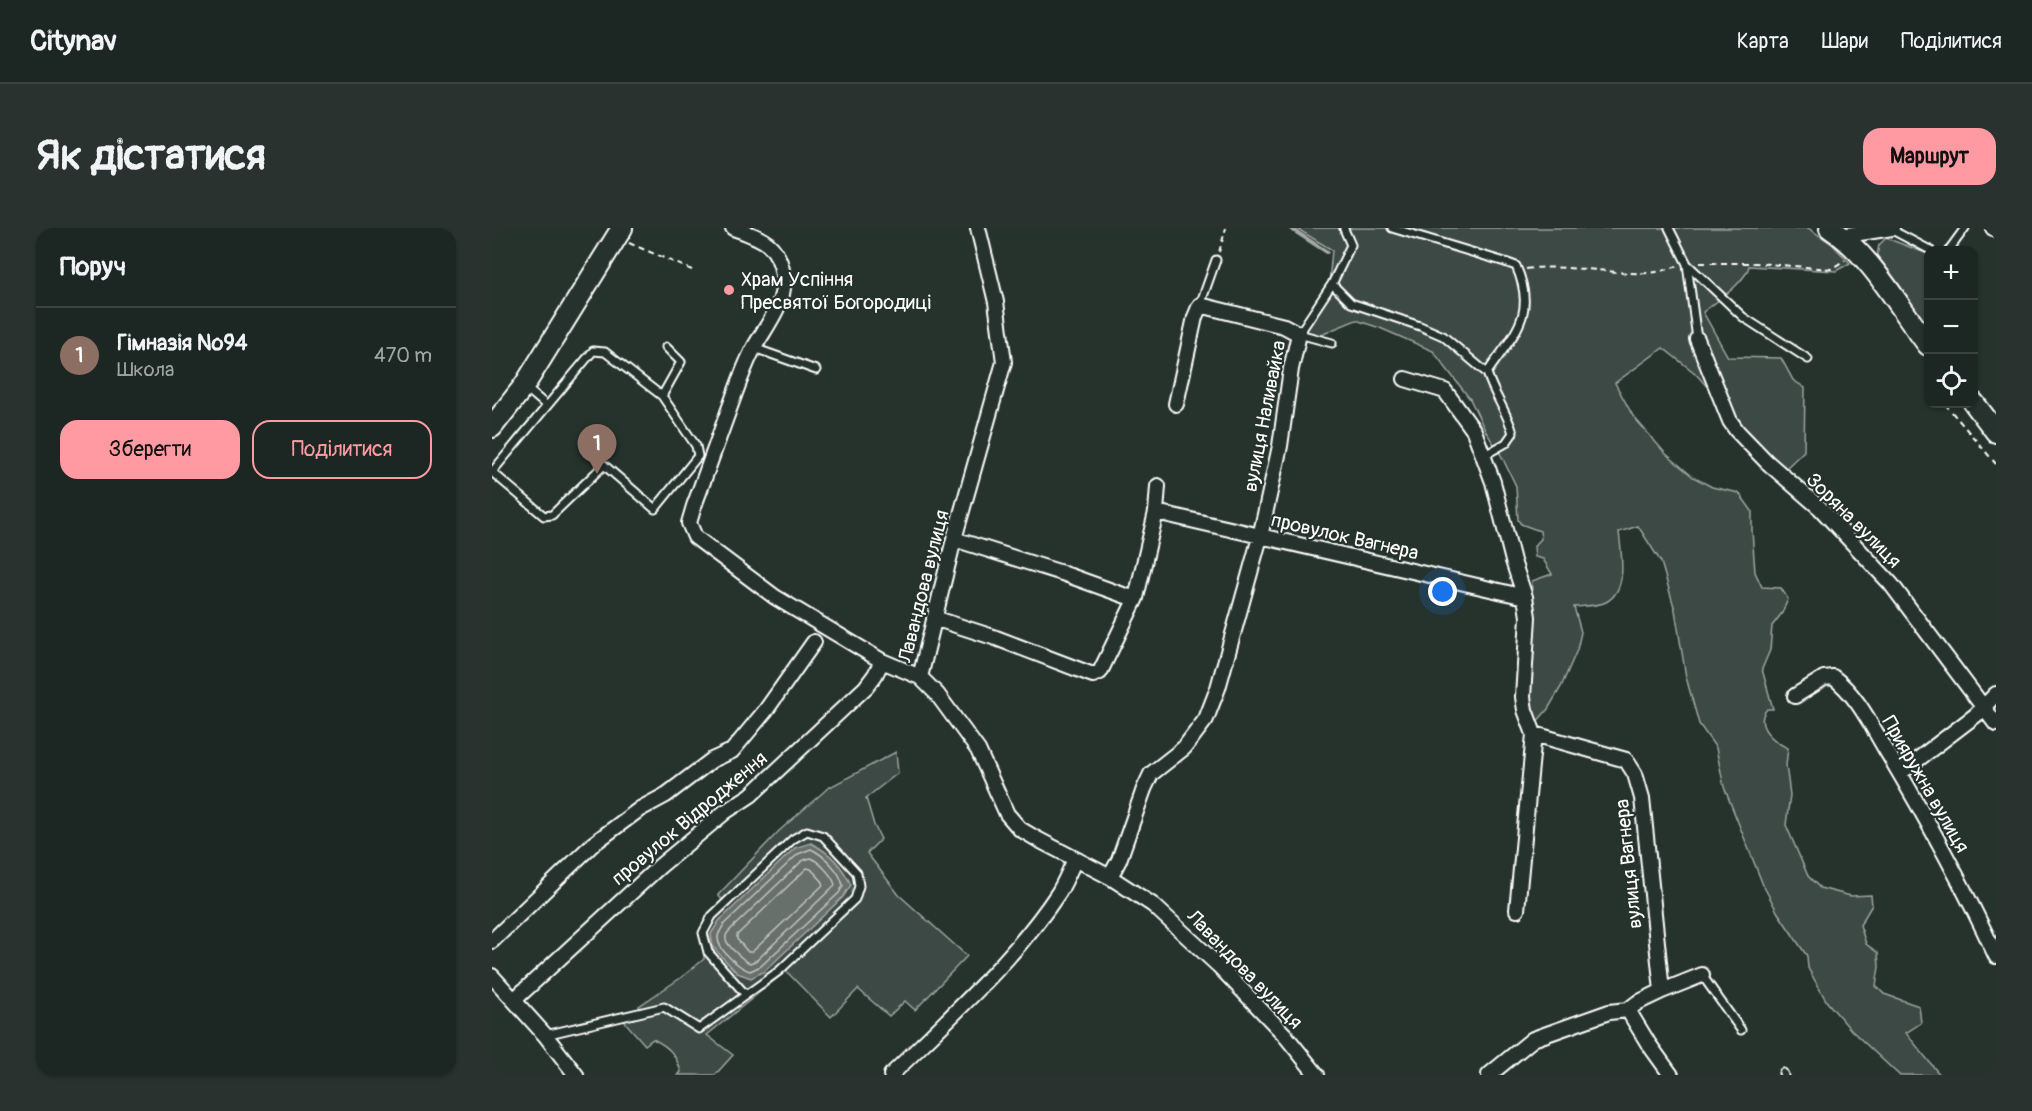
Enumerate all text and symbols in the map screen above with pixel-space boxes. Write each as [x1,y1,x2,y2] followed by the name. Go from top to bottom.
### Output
[30,24,117,59] text: Citynav
[1737,28,1789,55] text: Карта
[1822,28,1868,55] text: Шари
[1901,28,2002,55] text: Поділитися
[1863,128,1996,185] button: Маршрут
[36,130,266,182] text: Як дістатися
[1924,246,1978,408] map controls
[1924,246,1978,300] button: +
[60,251,126,283] text: Поруч
[741,267,931,315] place label: Храм Успіння Пресвятої Богородиці
[722,283,736,297] marker: Храм Успіння Пресвятої Богородиці
[1924,300,1978,354] button: −
[117,329,248,357] text: Гімназія №94
[1238,338,1291,494] street label: вулиця Наливайка
[76,343,83,368] text: 1
[374,343,432,368] text: 470 m
[1924,354,1978,408] button: locate
[117,357,174,382] text: Школа
[60,420,240,479] button: Зберегти
[252,420,432,479] button: Поділитися
[578,424,616,474] pin: 1
[1801,467,1907,573] street label: Зоряна вулиця
[892,507,955,666] street label: Лавандова вулиця
[1269,507,1421,566] street label: провулок Вагнера
[1428,577,1457,606] your location
[1876,711,1975,857] street label: Прияружна вулиця
[606,746,772,891] street label: провулок Відродження
[1609,798,1648,930] street label: вулиця Вагнера
[1181,904,1308,1034] street label: Лавандова вулиця

